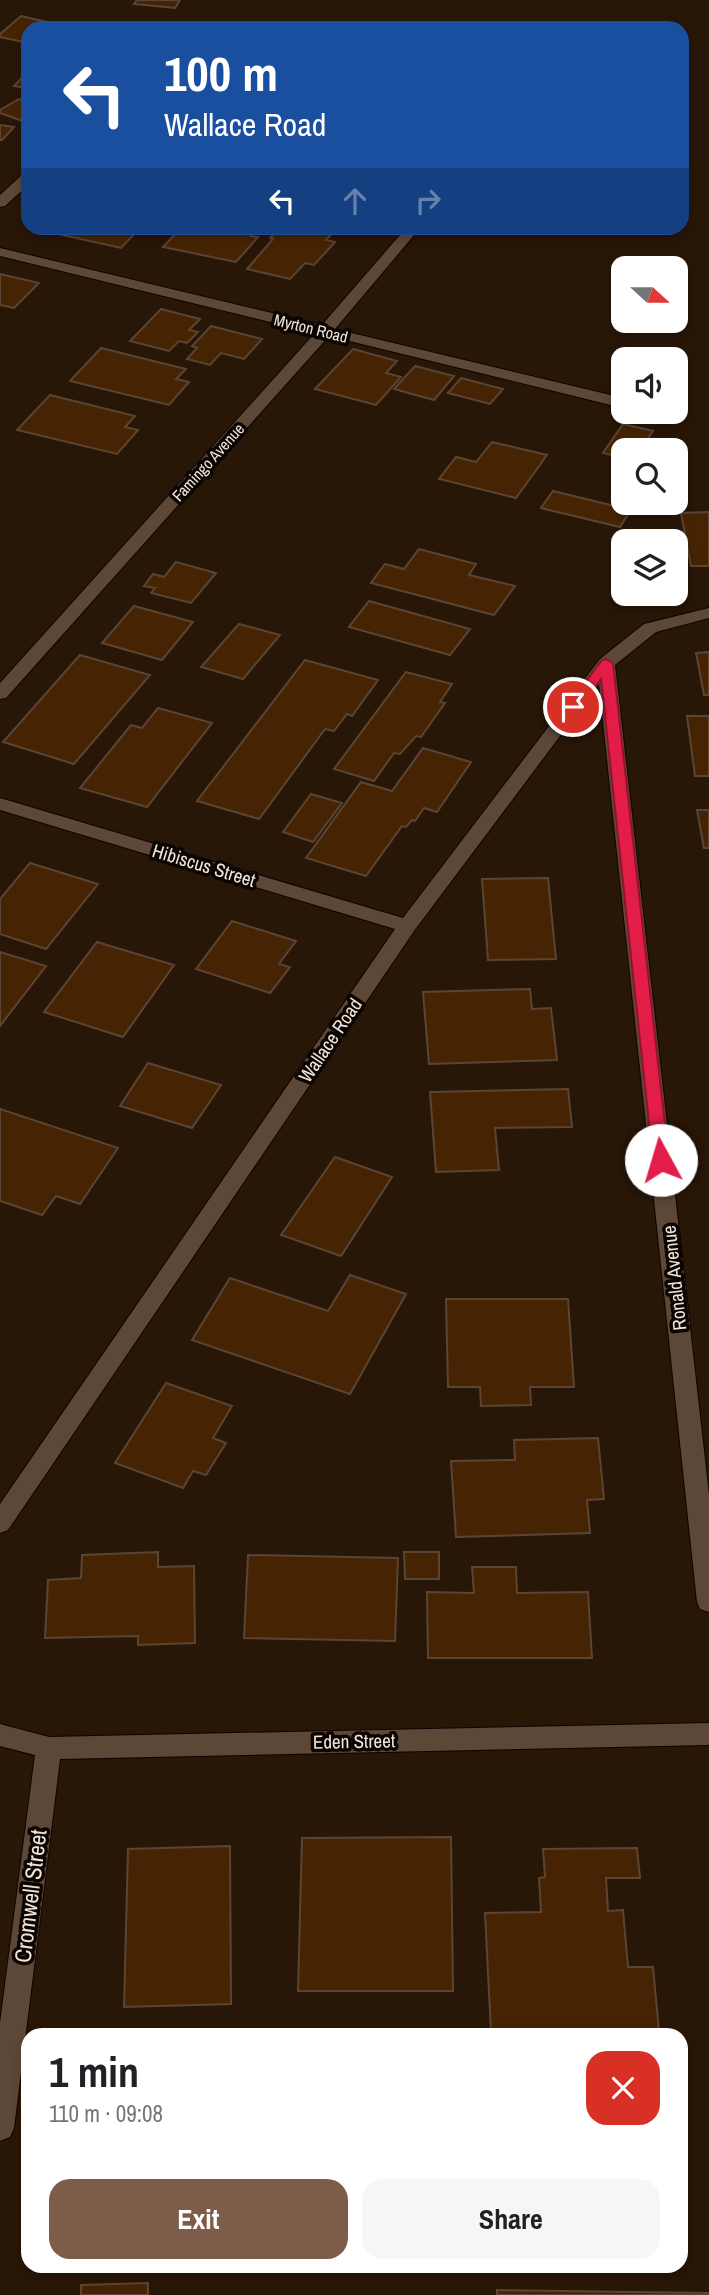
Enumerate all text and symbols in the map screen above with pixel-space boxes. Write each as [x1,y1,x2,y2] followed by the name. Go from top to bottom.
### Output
[164,40,278,106] text: 100 m
[49,49,140,140] icon: left
[164,103,326,146] text: Wallace Road
[263,182,301,220] icon: left
[336,182,374,220] icon: ahead
[409,182,447,220] icon: right
[611,256,688,332] north arrow
[611,256,688,606] map controls
[272,308,350,348] street label: Myrton Road
[611,347,688,424] button: sound
[167,418,249,506] street label: Famingo Avenue
[611,438,688,515] button: search
[611,529,688,606] button: layers
[543,677,603,737] pin
[554,688,592,726] icon: arrive
[149,837,259,893] street label: Hibiscus Street
[292,993,368,1087] street label: Wallace Road
[624,1123,698,1197] position arrow
[656,1224,692,1332] street label: Ronald Avenue
[313,1727,396,1755] street label: Eden Street
[6,1828,54,1964] street label: Cromwell Street
[49,2044,139,2100] text: 1 min
[586,2051,660,2125] button: close
[49,2098,163,2129] text: 110 m · 09:08
[49,2179,348,2259] button: Exit
[362,2179,660,2259] button: Share

